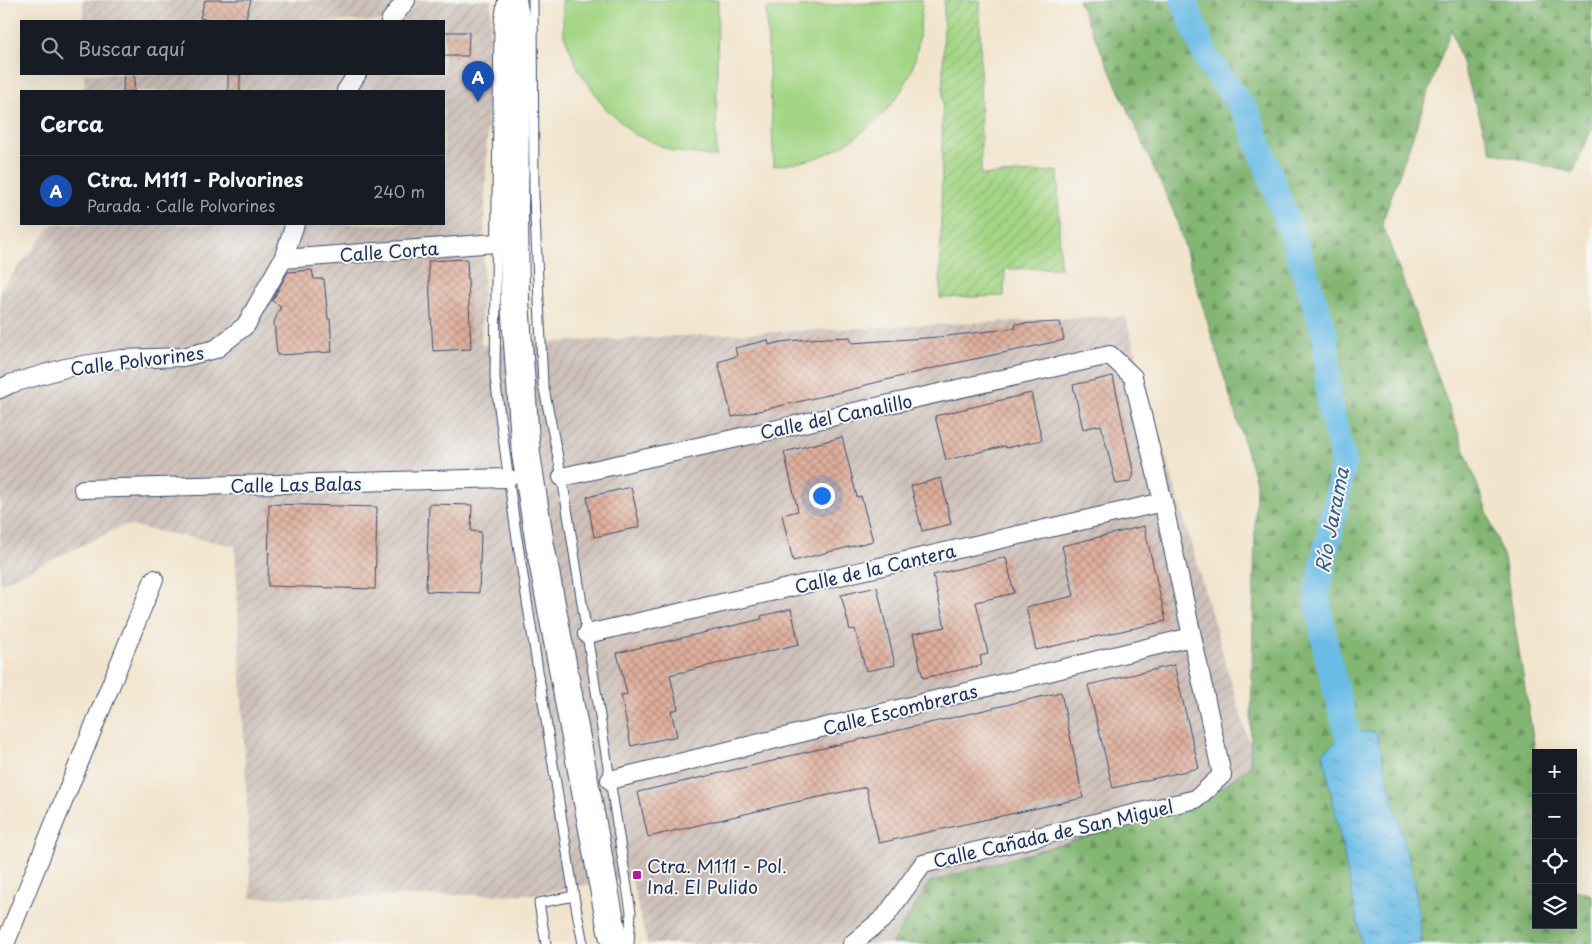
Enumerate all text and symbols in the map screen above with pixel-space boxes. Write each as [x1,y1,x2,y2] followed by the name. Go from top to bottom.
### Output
[20,20,445,75] search box
[38,34,66,62] icon: search
[78,34,185,62] text: Buscar aquí
[462,61,494,102] pin: A
[40,107,104,139] text: Cerca
[87,165,303,193] text: Ctra. M111 - Polvorines
[50,179,62,203] text: A
[373,179,425,203] text: 240 m
[87,193,275,217] text: Parada · Calle Polvorines
[338,234,440,268] street label: Calle Corta
[69,338,205,382] street label: Calle Polvorines
[757,387,915,445] street label: Calle del Canalillo
[1307,464,1355,575] water label: Río Jarama
[230,469,362,499] street label: Calle Las Balas
[809,483,835,509] your location
[792,536,958,600] street label: Calle de la Cantera
[820,677,980,741] street label: Calle Escombreras
[1532,749,1577,929] map controls
[1532,749,1577,794] button: +
[930,792,1176,874] street label: Calle Cañada de San Miguel
[1532,794,1577,839] button: −
[1532,839,1577,884] button: locate
[647,852,787,900] place label: Ctra. M111 - Pol. Ind. El Pulido
[631,869,643,881] marker: Ctra. M111 - Pol. Ind. El Pulido
[1532,884,1577,929] button: layers

